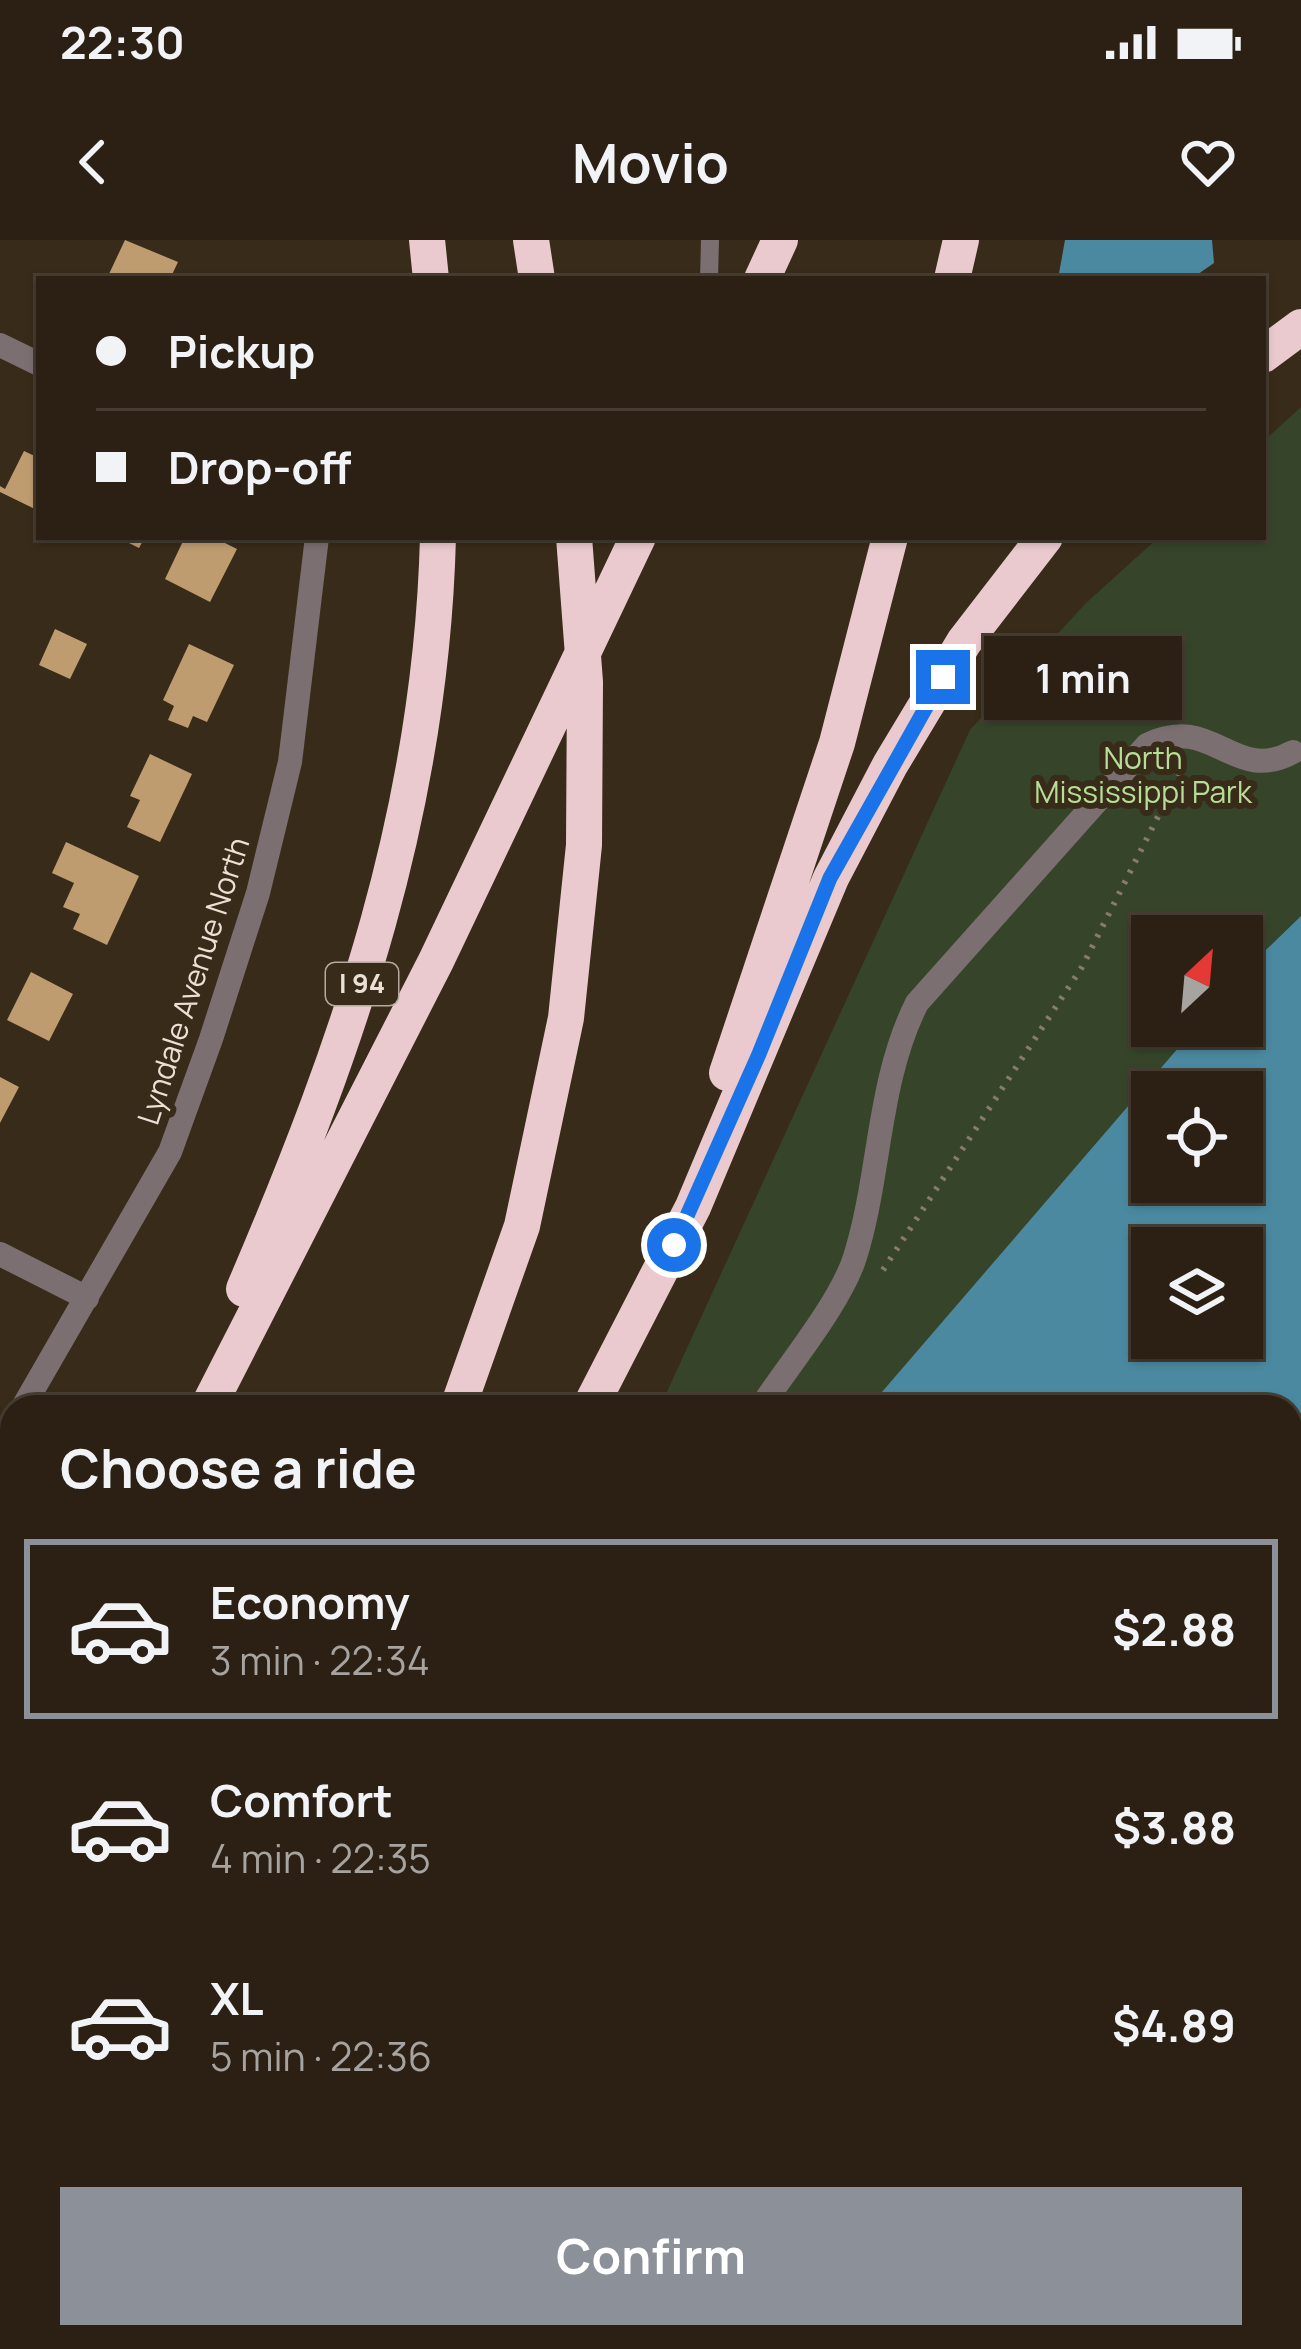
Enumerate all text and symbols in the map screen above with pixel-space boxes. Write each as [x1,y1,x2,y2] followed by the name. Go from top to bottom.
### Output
[60,11,185,73] text: 22:30
[572,125,729,199] text: Movio
[60,129,126,195] icon: back
[1175,129,1241,195] icon: heart
[168,320,315,382] text: Pickup
[168,436,351,498] text: Drop-off
[985,635,1183,719] callout: 1 min
[916,650,970,704] route end
[1035,651,1131,705] text: 1 min
[1034,737,1253,812] park label: North Mississippi Park
[127,832,258,1130] street label: Lyndale Avenue North
[1131,915,1263,1047] north arrow
[1131,915,1263,1359] map controls
[326,963,398,1005] road number: I 94
[1131,1071,1263,1203] button: locate
[647,1218,701,1272] route start
[1131,1227,1263,1359] button: layers
[60,1430,417,1504] text: Choose a ride
[210,1571,410,1633] text: Economy
[66,1575,174,1683] icon: car
[1112,1598,1236,1660] text: $2.88
[210,1633,430,1687] text: 3 min · 22:34
[210,1769,393,1831] text: Comfort
[66,1773,174,1881] icon: car
[1113,1796,1236,1858] text: $3.88
[210,1831,431,1885] text: 4 min · 22:35
[210,1967,264,2029] text: XL
[66,1971,174,2079] icon: car
[1112,1994,1236,2056] text: $4.89
[210,2029,432,2083] text: 5 min · 22:36
[60,2187,1242,2325] button: Confirm

